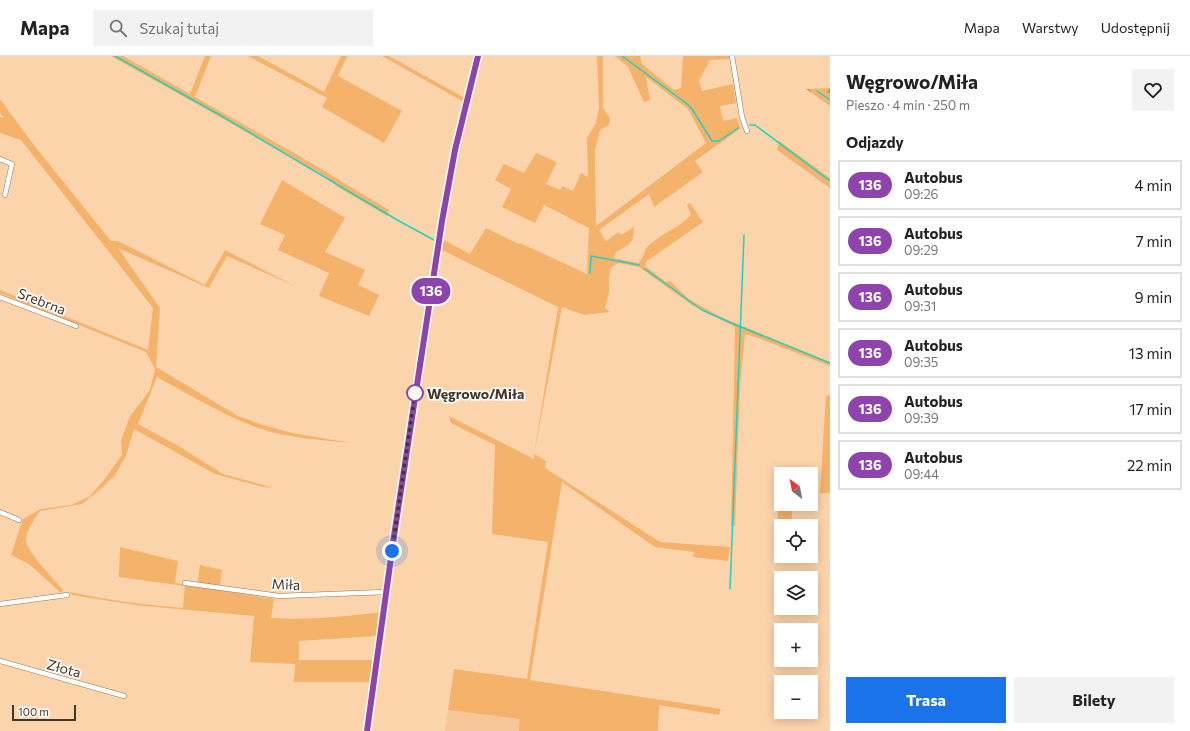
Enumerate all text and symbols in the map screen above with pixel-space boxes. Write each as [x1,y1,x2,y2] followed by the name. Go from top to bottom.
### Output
[93,10,373,46] search box
[20,16,69,39] text: Mapa
[107,17,129,39] icon: search
[139,19,219,37] text: Szukaj tutaj
[964,19,1000,36] text: Mapa
[1022,19,1079,36] text: Warstwy
[1101,19,1170,36] text: Udostępnij
[1132,69,1174,111] button: heart
[846,70,978,93] text: Węgrowo/Miła
[846,97,970,113] text: Pieszo · 4 min · 250 m
[846,133,904,151] text: Odjazdy
[904,168,963,186] text: Autobus
[858,176,882,193] text: 136
[1135,176,1172,194] text: 4 min
[904,186,939,202] text: 09:26
[904,224,963,242] text: Autobus
[858,232,882,249] text: 136
[1136,232,1172,250] text: 7 min
[904,242,939,258] text: 09:29
[408,278,454,304] line badge: 136
[904,280,963,298] text: Autobus
[419,282,443,299] text: 136
[16,284,68,318] street label: Srebrna
[858,288,882,305] text: 136
[1134,288,1172,306] text: 9 min
[904,298,936,314] text: 09:31
[904,336,963,354] text: Autobus
[858,344,882,361] text: 136
[1129,344,1172,362] text: 13 min
[904,354,938,370] text: 09:35
[406,384,424,402] marker: Węgrowo/Miła
[427,385,524,402] place label: Węgrowo/Miła
[904,392,963,410] text: Autobus
[858,400,882,417] text: 136
[1129,400,1172,418] text: 17 min
[904,410,939,426] text: 09:39
[904,448,963,466] text: Autobus
[858,456,882,473] text: 136
[1127,456,1172,474] text: 22 min
[904,466,939,482] text: 09:44
[774,467,818,511] north arrow
[774,467,818,719] map controls
[774,519,818,563] button: locate
[382,541,402,561] your location
[774,571,818,615] button: layers
[271,575,301,593] street label: Miła
[774,623,818,667] button: +
[45,655,83,681] street label: Złota
[774,675,818,719] button: −
[846,677,1006,723] button: Trasa
[1014,677,1174,723] button: Bilety
[12,703,76,722] scale bar
[18,705,49,718] text: 100 m

